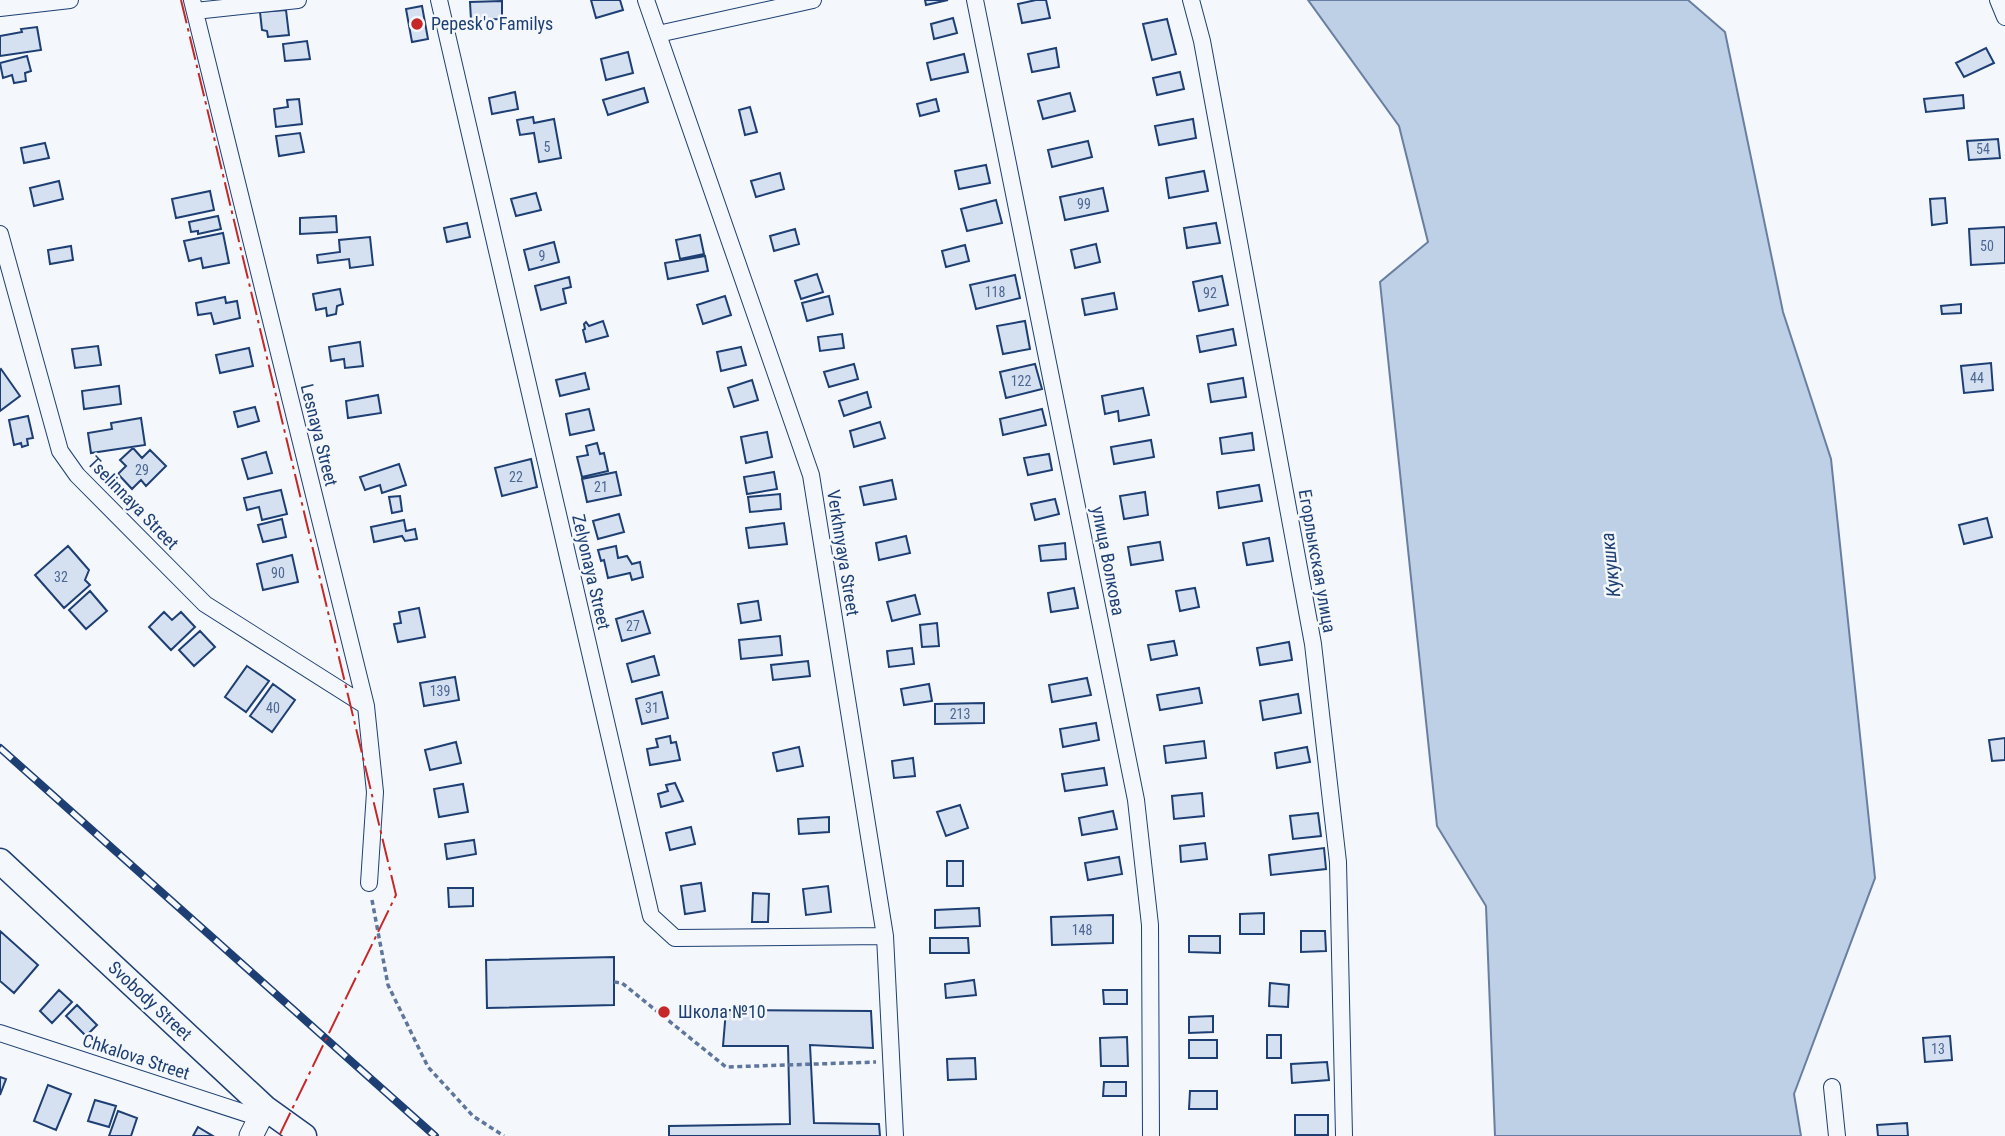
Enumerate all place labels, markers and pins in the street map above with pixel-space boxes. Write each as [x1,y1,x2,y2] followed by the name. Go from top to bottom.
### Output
[431,13,553,34] place label: Pepesk'o Familys
[409,16,425,32] marker: Pepesk'o Familys
[678,1001,766,1022] place label: Школа №10
[656,1004,672,1020] marker: Школа №10

